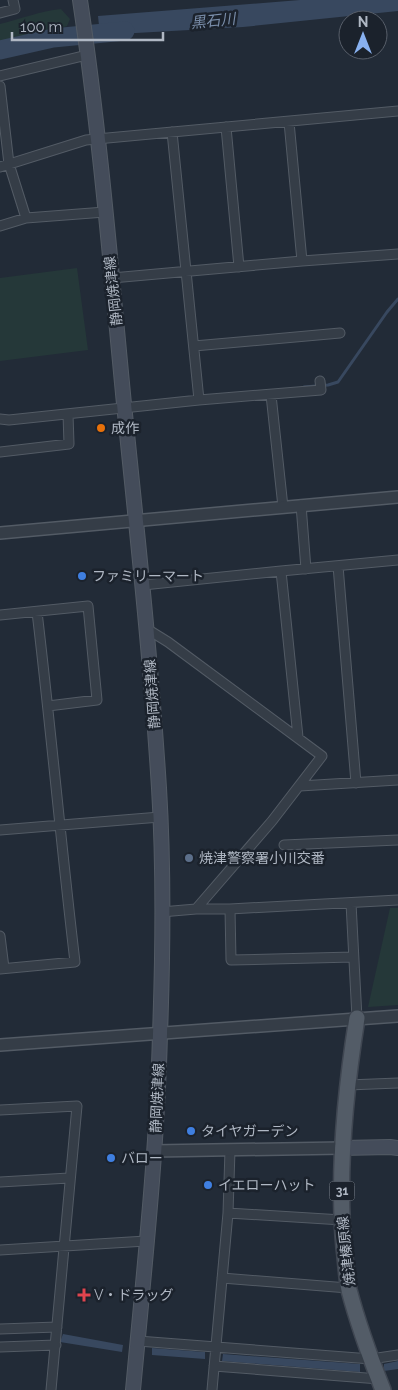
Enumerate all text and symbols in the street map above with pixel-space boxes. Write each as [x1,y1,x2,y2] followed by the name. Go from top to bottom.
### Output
[190,9,238,32] water label: 黒石川
[12,10,164,42] scale bar
[338,10,388,60] north arrow
[358,14,368,30] text: N
[20,18,62,36] text: 100 m
[101,255,125,327] street label: 静岡焼津線
[111,420,139,436] place label: 成作
[95,422,107,434] marker: 成作
[92,568,204,584] place label: ファミリーマート
[76,570,88,582] marker: ファミリーマート
[142,659,162,729] street label: 静岡焼津線
[199,850,325,866] place label: 焼津警察署小川交番
[183,852,195,864] marker: 焼津警察署小川交番
[147,1063,167,1133] street label: 静岡焼津線
[201,1123,299,1139] place label: タイヤガーデン
[185,1125,197,1137] marker: タイヤガーデン
[121,1150,163,1166] place label: バロー
[105,1152,117,1164] marker: バロー
[218,1177,316,1193] place label: イエローハット
[202,1179,214,1191] marker: イエローハット
[330,1182,354,1200] road number: 31
[334,1215,358,1287] street label: 焼津榛原線
[94,1287,174,1303] place label: V・ドラッグ
[78,1289,90,1301] marker: V・ドラッグ

